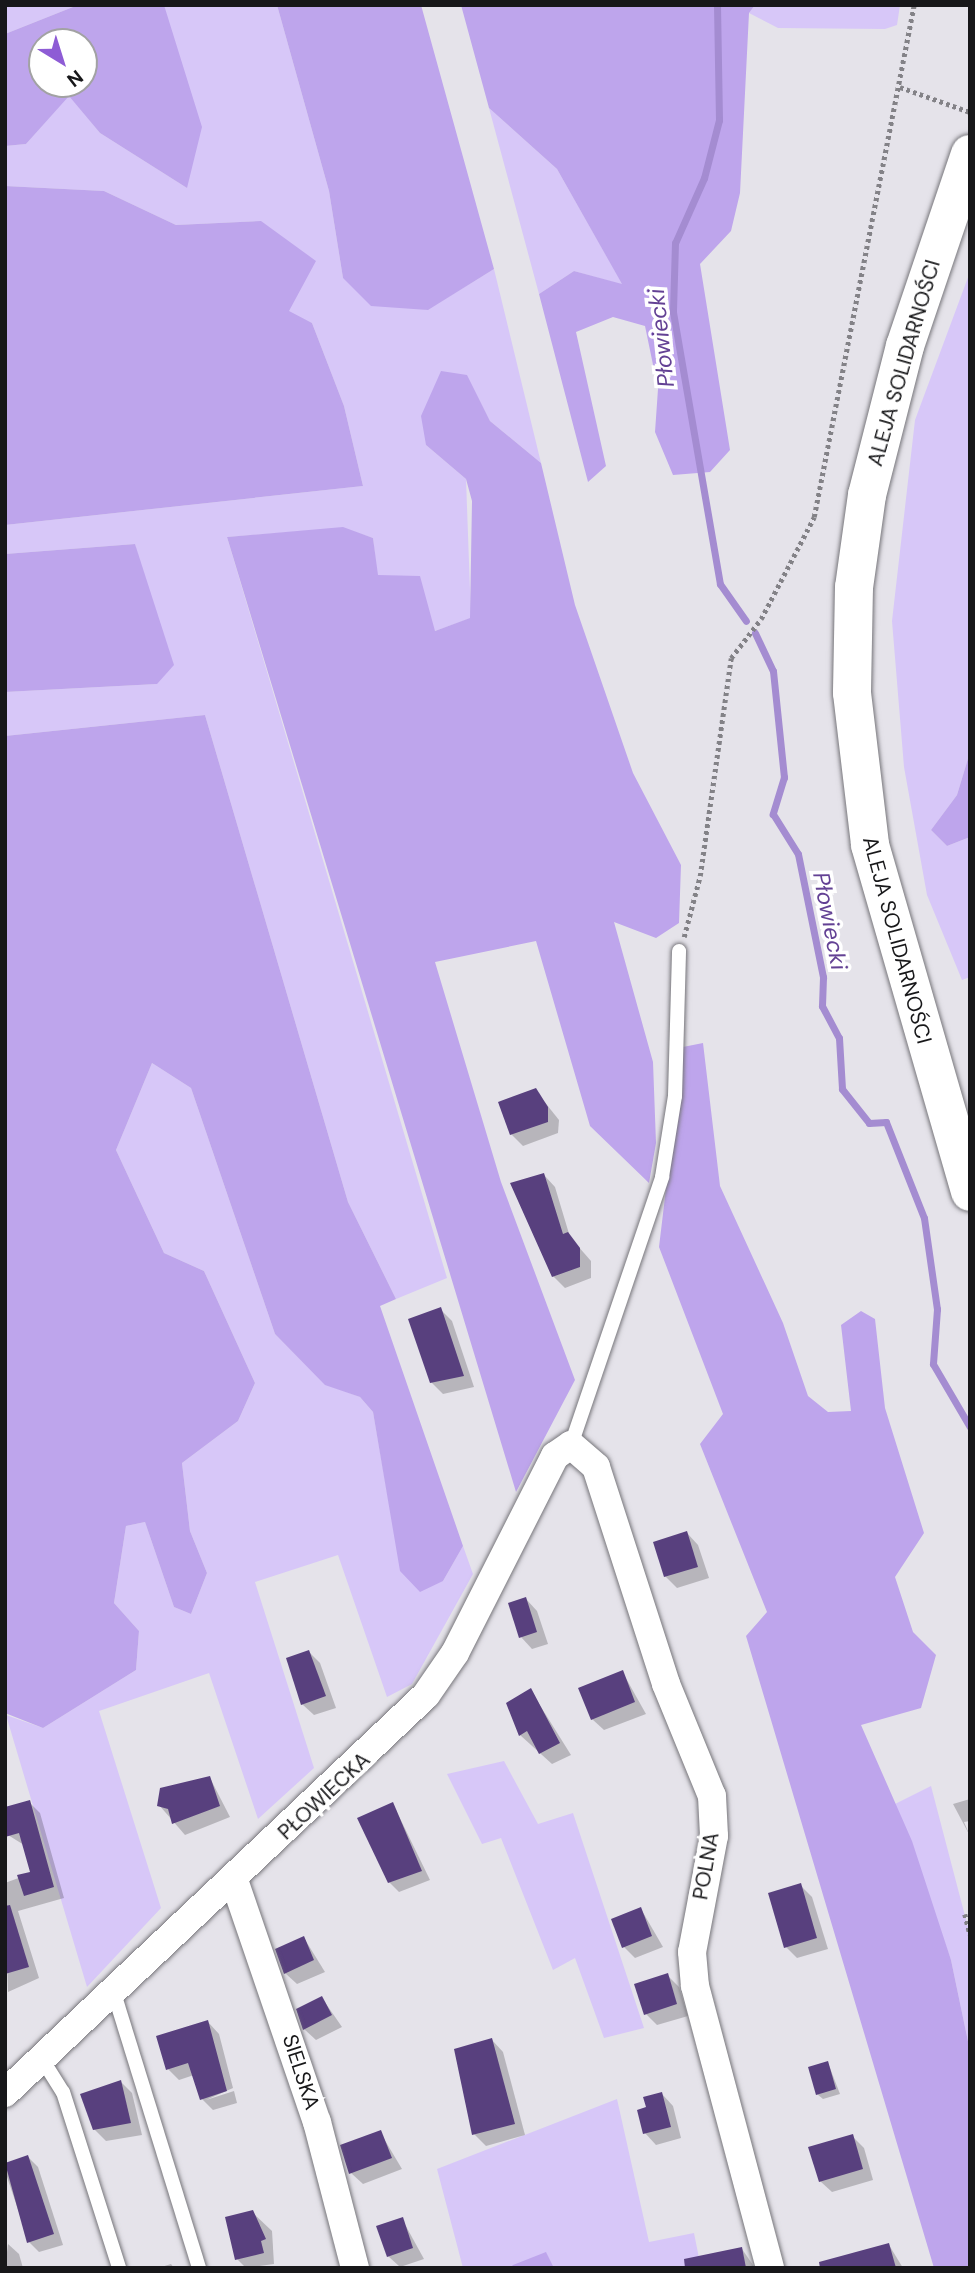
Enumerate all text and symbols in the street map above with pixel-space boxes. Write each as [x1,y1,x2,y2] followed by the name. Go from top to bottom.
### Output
[28,28,98,98] north arrow
[62,64,88,92] text: N
[862,257,946,469] street label: ALEJA SOLIDARNOŚCI
[642,287,680,389] water label: Płowiecki
[857,834,937,1046] street label: ALEJA SOLIDARNOŚCI
[807,870,853,972] water label: Płowiecki
[273,1747,375,1845] street label: PŁOWIECKA
[688,1830,724,1902] street label: POLNA
[277,2031,325,2113] street label: SIELSKA

